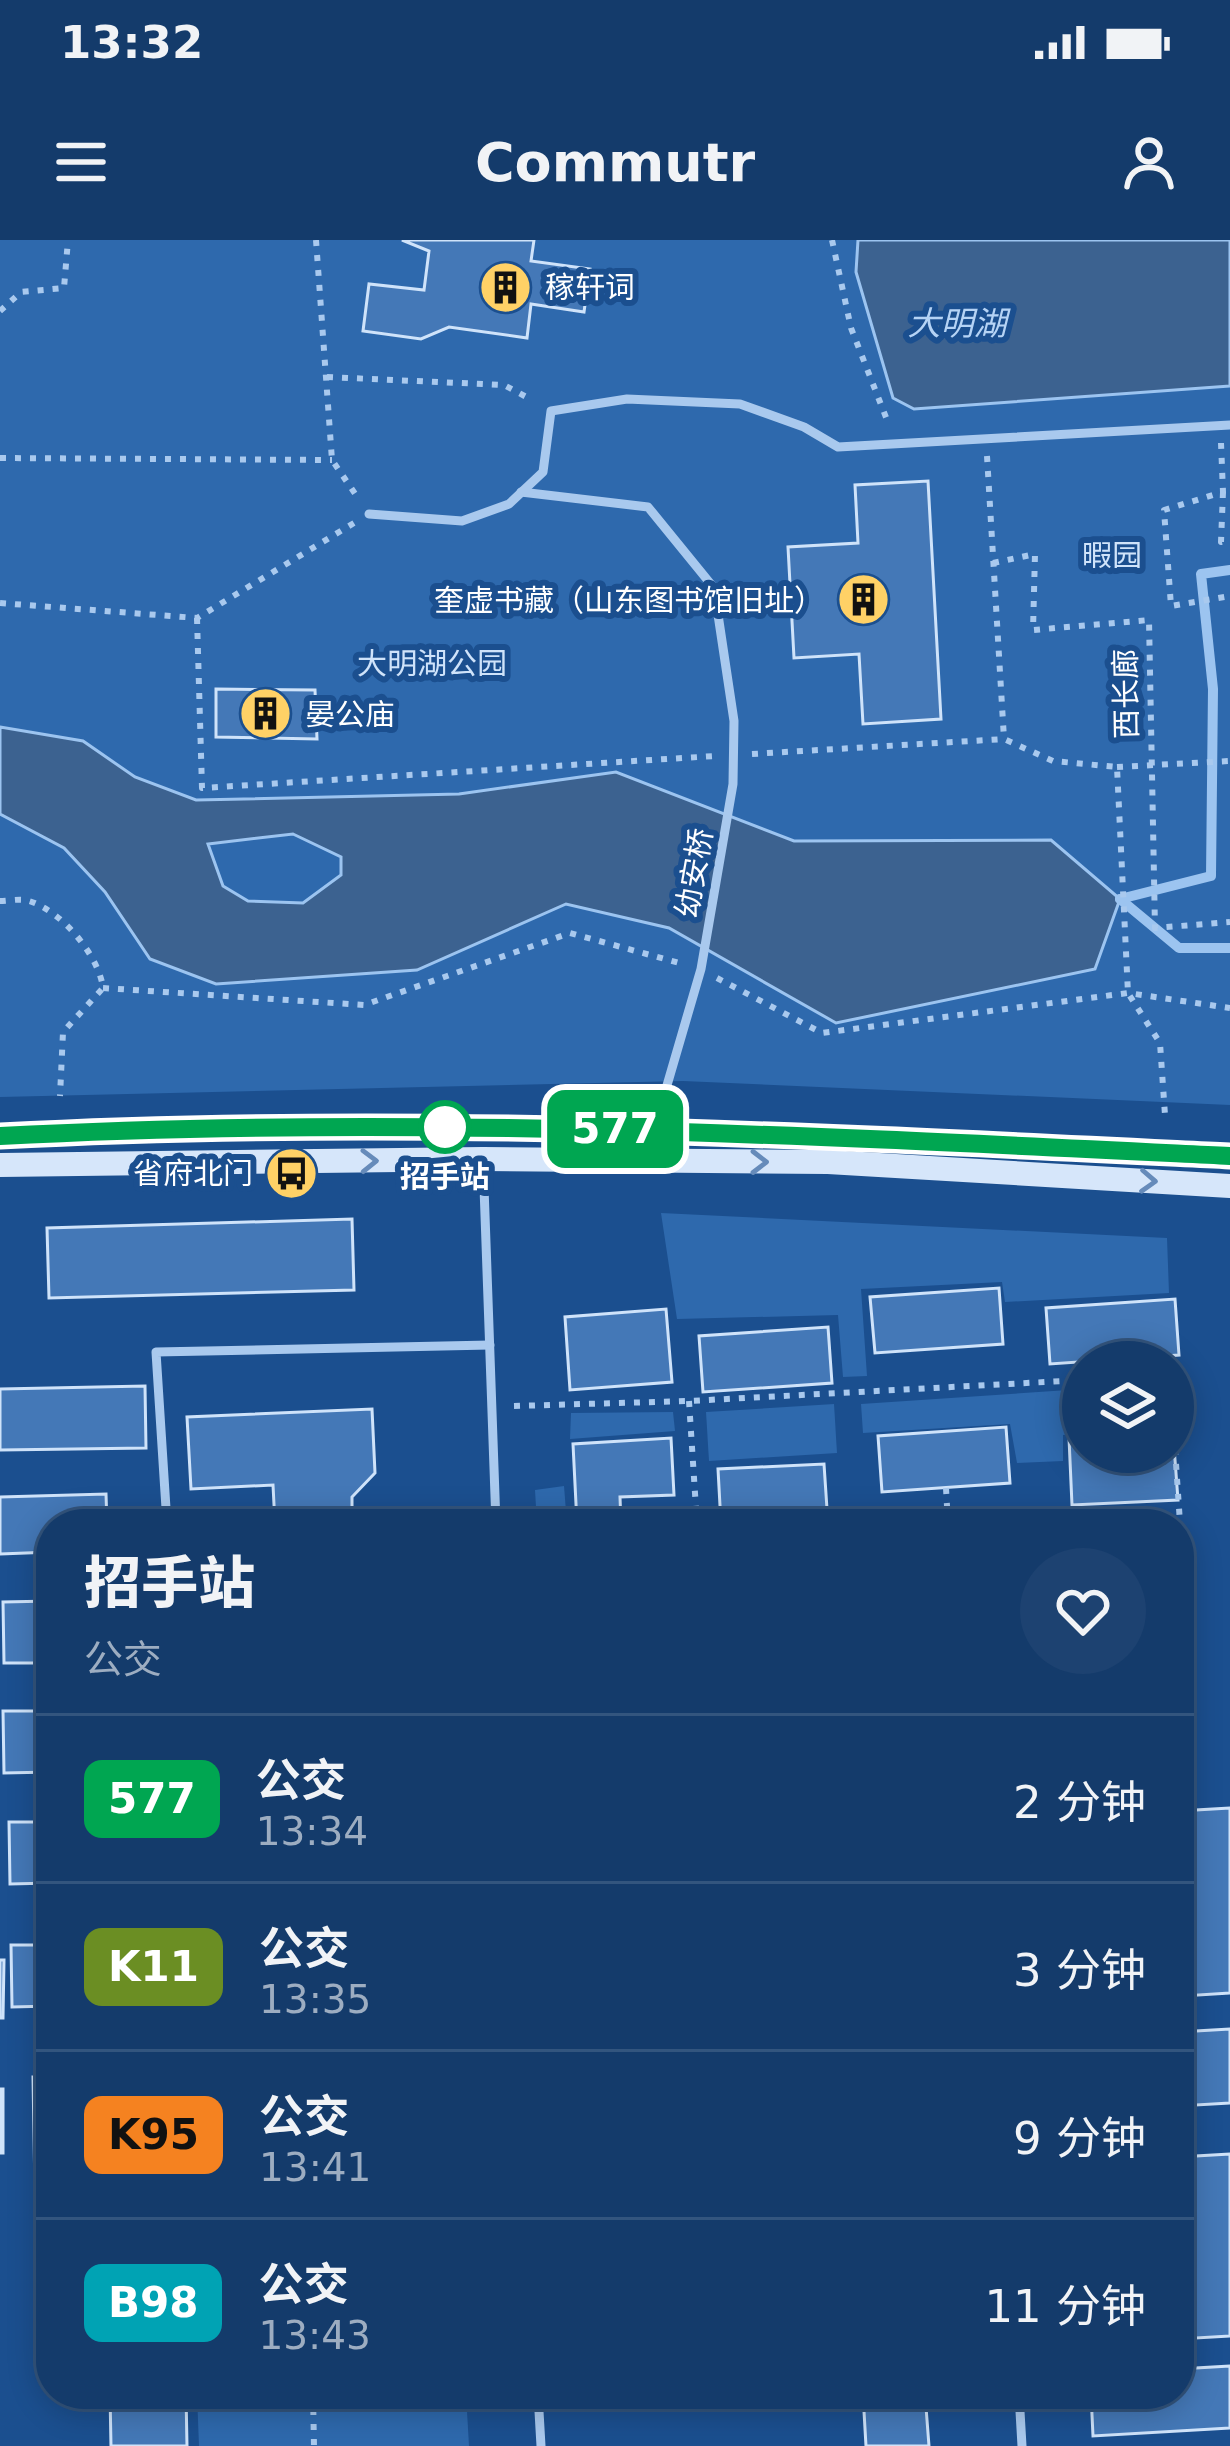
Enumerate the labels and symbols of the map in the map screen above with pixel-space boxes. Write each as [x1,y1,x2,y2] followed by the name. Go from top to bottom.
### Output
[478,259,534,315] building icon: 稼轩词
[545,270,635,305] place label: 稼轩词
[908,304,1012,343] water label: 大明湖
[1082,538,1142,573] park label: 暇园
[835,572,891,628] building icon: 奎虚书藏（山东图书馆旧址）
[434,583,824,618] place label: 奎虚书藏（山东图书馆旧址）
[357,646,507,681] park label: 大明湖公园
[1108,649,1144,739] street label: 西长廊
[238,686,294,742] building icon: 晏公庙
[305,697,395,732] place label: 晏公庙
[669,826,719,920] street label: 幼安桥
[546,1090,684,1168] line badge: 577
[420,1102,470,1152] marker: 招手站
[264,1145,320,1201] bus stop icon: 省府北门
[360,1148,379,1174] one-way arrow
[750,1148,769,1174] one-way arrow
[133,1156,253,1191] place label: 省府北门
[400,1159,490,1194] place label: 招手站
[1139,1168,1158,1194] one-way arrow

